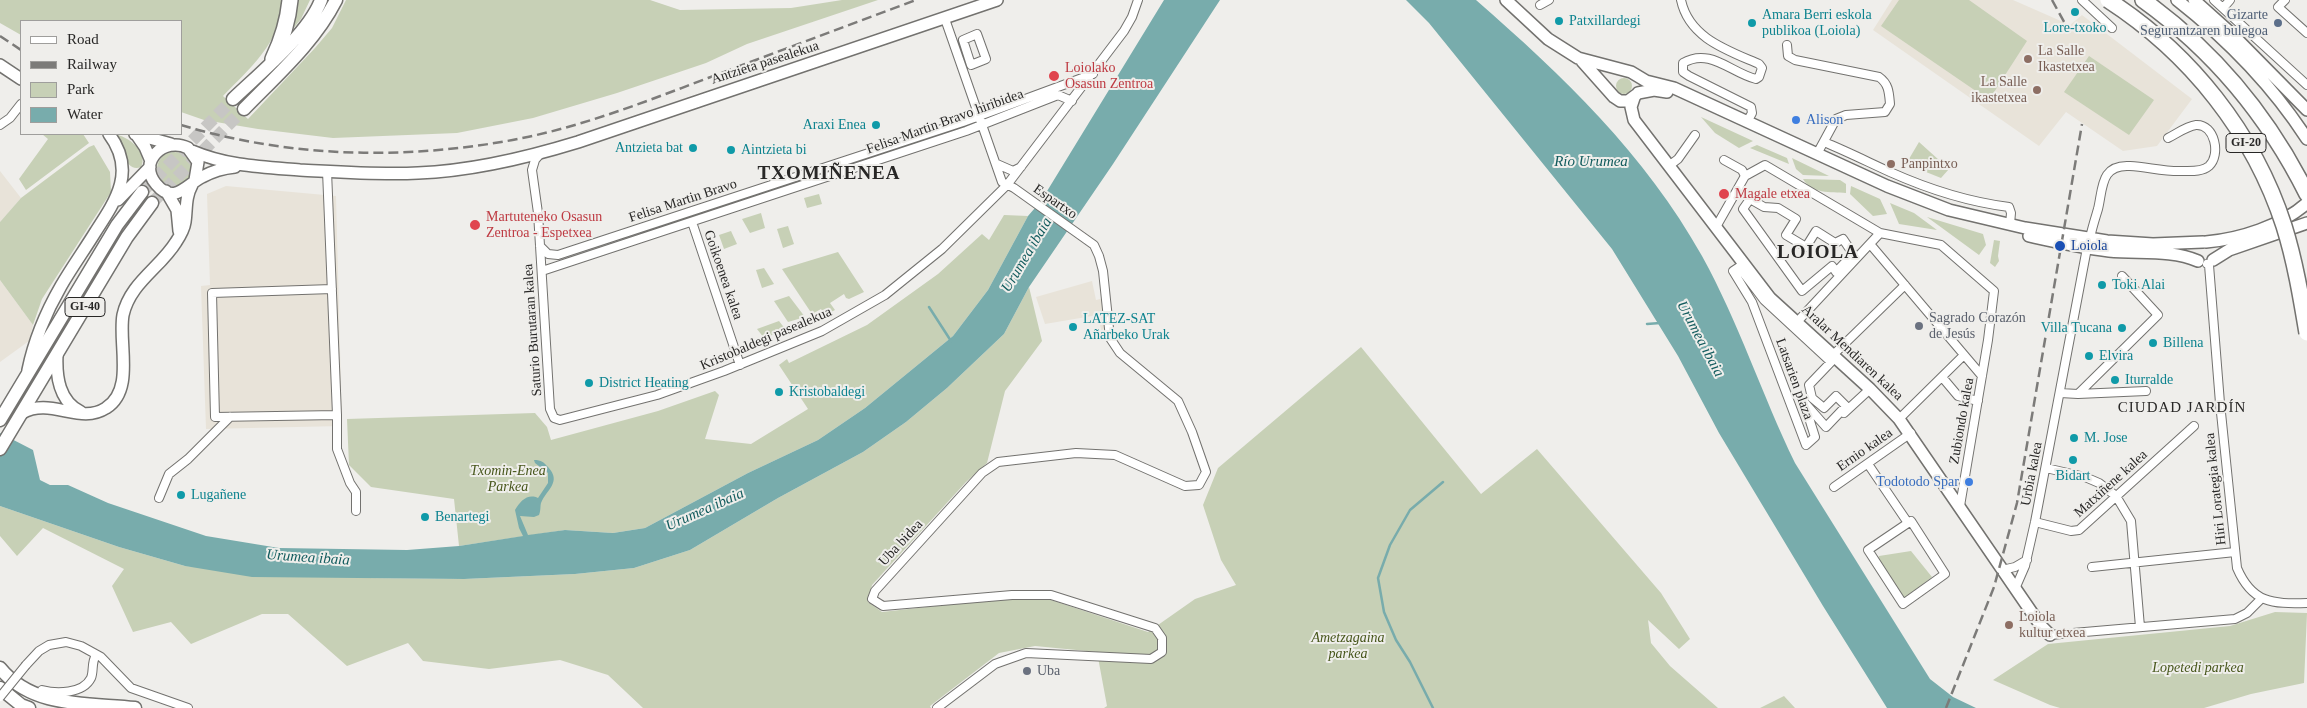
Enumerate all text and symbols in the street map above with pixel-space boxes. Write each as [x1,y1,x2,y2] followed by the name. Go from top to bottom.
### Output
[2069,6,2081,18] marker: Lore-txoko
[1762,7,1872,40] place label: Amara Berri eskola publikoa (Loiola)
[2140,7,2268,40] place label: Gizarte Segurantzaren bulegoa
[1569,13,1641,29] place label: Patxillardegi
[1553,15,1565,27] marker: Patxillardegi
[1746,17,1758,29] marker: Amara Berri eskola publikoa (Loiola)
[2272,17,2284,29] marker: Gizarte Segurantzaren bulegoa
[20,20,182,135] legend
[2044,20,2106,36] place label: Lore-txoko
[67,31,99,47] text: Road
[709,38,821,88] street label: Antzieta pasealekua
[2038,43,2095,75] place label: La Salle Ikastetxea
[2022,53,2034,65] marker: La Salle Ikastetxea
[67,56,117,72] text: Railway
[1065,60,1153,92] place label: Loiolako Osasun Zentroa
[1047,69,1061,83] marker: Loiolako Osasun Zentroa
[1971,74,2027,106] place label: La Salle ikastetxea
[67,81,95,97] text: Park
[2031,84,2043,96] marker: La Salle ikastetxea
[864,86,1026,158] street label: Felisa Martin Bravo hiribidea
[67,106,102,122] text: Water
[1806,112,1843,128] place label: Alison
[1790,114,1802,126] marker: Alison
[803,117,866,133] place label: Araxi Enea
[870,119,882,131] marker: Araxi Enea
[2226,134,2266,152] road number: GI-20
[615,140,683,156] place label: Antzieta bat
[687,142,699,154] marker: Antzieta bat
[741,142,807,158] place label: Aintzieta bi
[725,144,737,156] marker: Aintzieta bi
[1554,153,1628,171] water label: Río Urumea
[1901,156,1958,172] place label: Panpintxo
[1885,158,1897,170] marker: Panpintxo
[756,163,902,185] district label: TXOMIÑENEA
[627,176,739,226] street label: Felisa Martin Bravo
[1030,181,1080,223] street label: Espartxo
[1735,186,1810,202] place label: Magale etxea
[1717,187,1731,201] marker: Magale etxea
[486,209,602,242] place label: Martuteneko Osasun Zentroa - Espetxea
[998,214,1056,296] water label: Urumea ibaia
[468,218,482,232] marker: Martuteneko Osasun Zentroa - Espetxea
[700,228,746,322] street label: Goikoenea kalea
[2071,238,2108,254] place label: Loiola
[2053,239,2067,253] marker: Loiola
[1776,242,1860,264] district label: LOIOLA
[520,263,546,397] street label: Saturio Burutaran kalea
[2112,277,2165,293] place label: Toki Alai
[2096,279,2108,291] marker: Toki Alai
[65,298,105,316] road number: GI-40
[1672,298,1728,380] water label: Urumea ibaia
[1798,302,1906,404] street label: Aralar Mendiaren kalea
[698,304,834,374] street label: Kristobaldegi pasealekua
[1929,310,2026,342] place label: Sagrado Corazón de Jesús
[1083,311,1170,344] place label: LATEZ-SAT Añarbeko Urak
[1913,320,1925,332] marker: Sagrado Corazón de Jesús
[2041,320,2112,336] place label: Villa Tucana
[1067,321,1079,333] marker: LATEZ-SAT Añarbeko Urak
[2116,322,2128,334] marker: Villa Tucana
[2163,335,2203,351] place label: Billena
[1772,336,1816,422] street label: Latsarien plaza
[2147,337,2159,349] marker: Billena
[2099,348,2133,364] place label: Elvira
[2083,350,2095,362] marker: Elvira
[2125,372,2173,388] place label: Iturralde
[2109,374,2121,386] marker: Iturralde
[599,375,689,391] place label: District Heating
[1946,376,1978,466] street label: Zubiondo kalea
[583,377,595,389] marker: District Heating
[789,384,865,400] place label: Kristobaldegi
[773,386,785,398] marker: Kristobaldegi
[2116,399,2248,417] district label: CIUDAD JARDÍN
[1834,425,1896,475] street label: Ernio kalea
[2084,430,2128,446] place label: M. Jose
[2068,432,2080,444] marker: M. Jose
[2202,432,2230,546] street label: Hiri Lorategia kalea
[2018,441,2046,507] street label: Urbia kalea
[2071,447,2151,521] street label: Matxiñene kalea
[2067,454,2079,466] marker: Bidart
[470,463,546,496] park label: Txomin-Enea Parkea
[2056,468,2090,484] place label: Bidart
[1876,474,1959,490] place label: Todotodo Spar
[1963,476,1975,488] marker: Todotodo Spar
[663,485,747,535] water label: Urumea ibaia
[191,487,246,503] place label: Lugañene
[175,489,187,501] marker: Lugañene
[435,509,489,525] place label: Benartegi
[419,511,431,523] marker: Benartegi
[875,516,927,570] street label: Uba bidea
[266,546,350,570] water label: Urumea ibaia
[2019,609,2085,642] place label: Loiola kultur etxea
[2003,619,2015,631] marker: Loiola kultur etxea
[1311,630,1385,662] park label: Ametzagaina parkea
[2152,660,2244,676] park label: Lopetedi parkea
[1037,663,1060,679] place label: Uba
[1021,665,1033,677] marker: Uba

